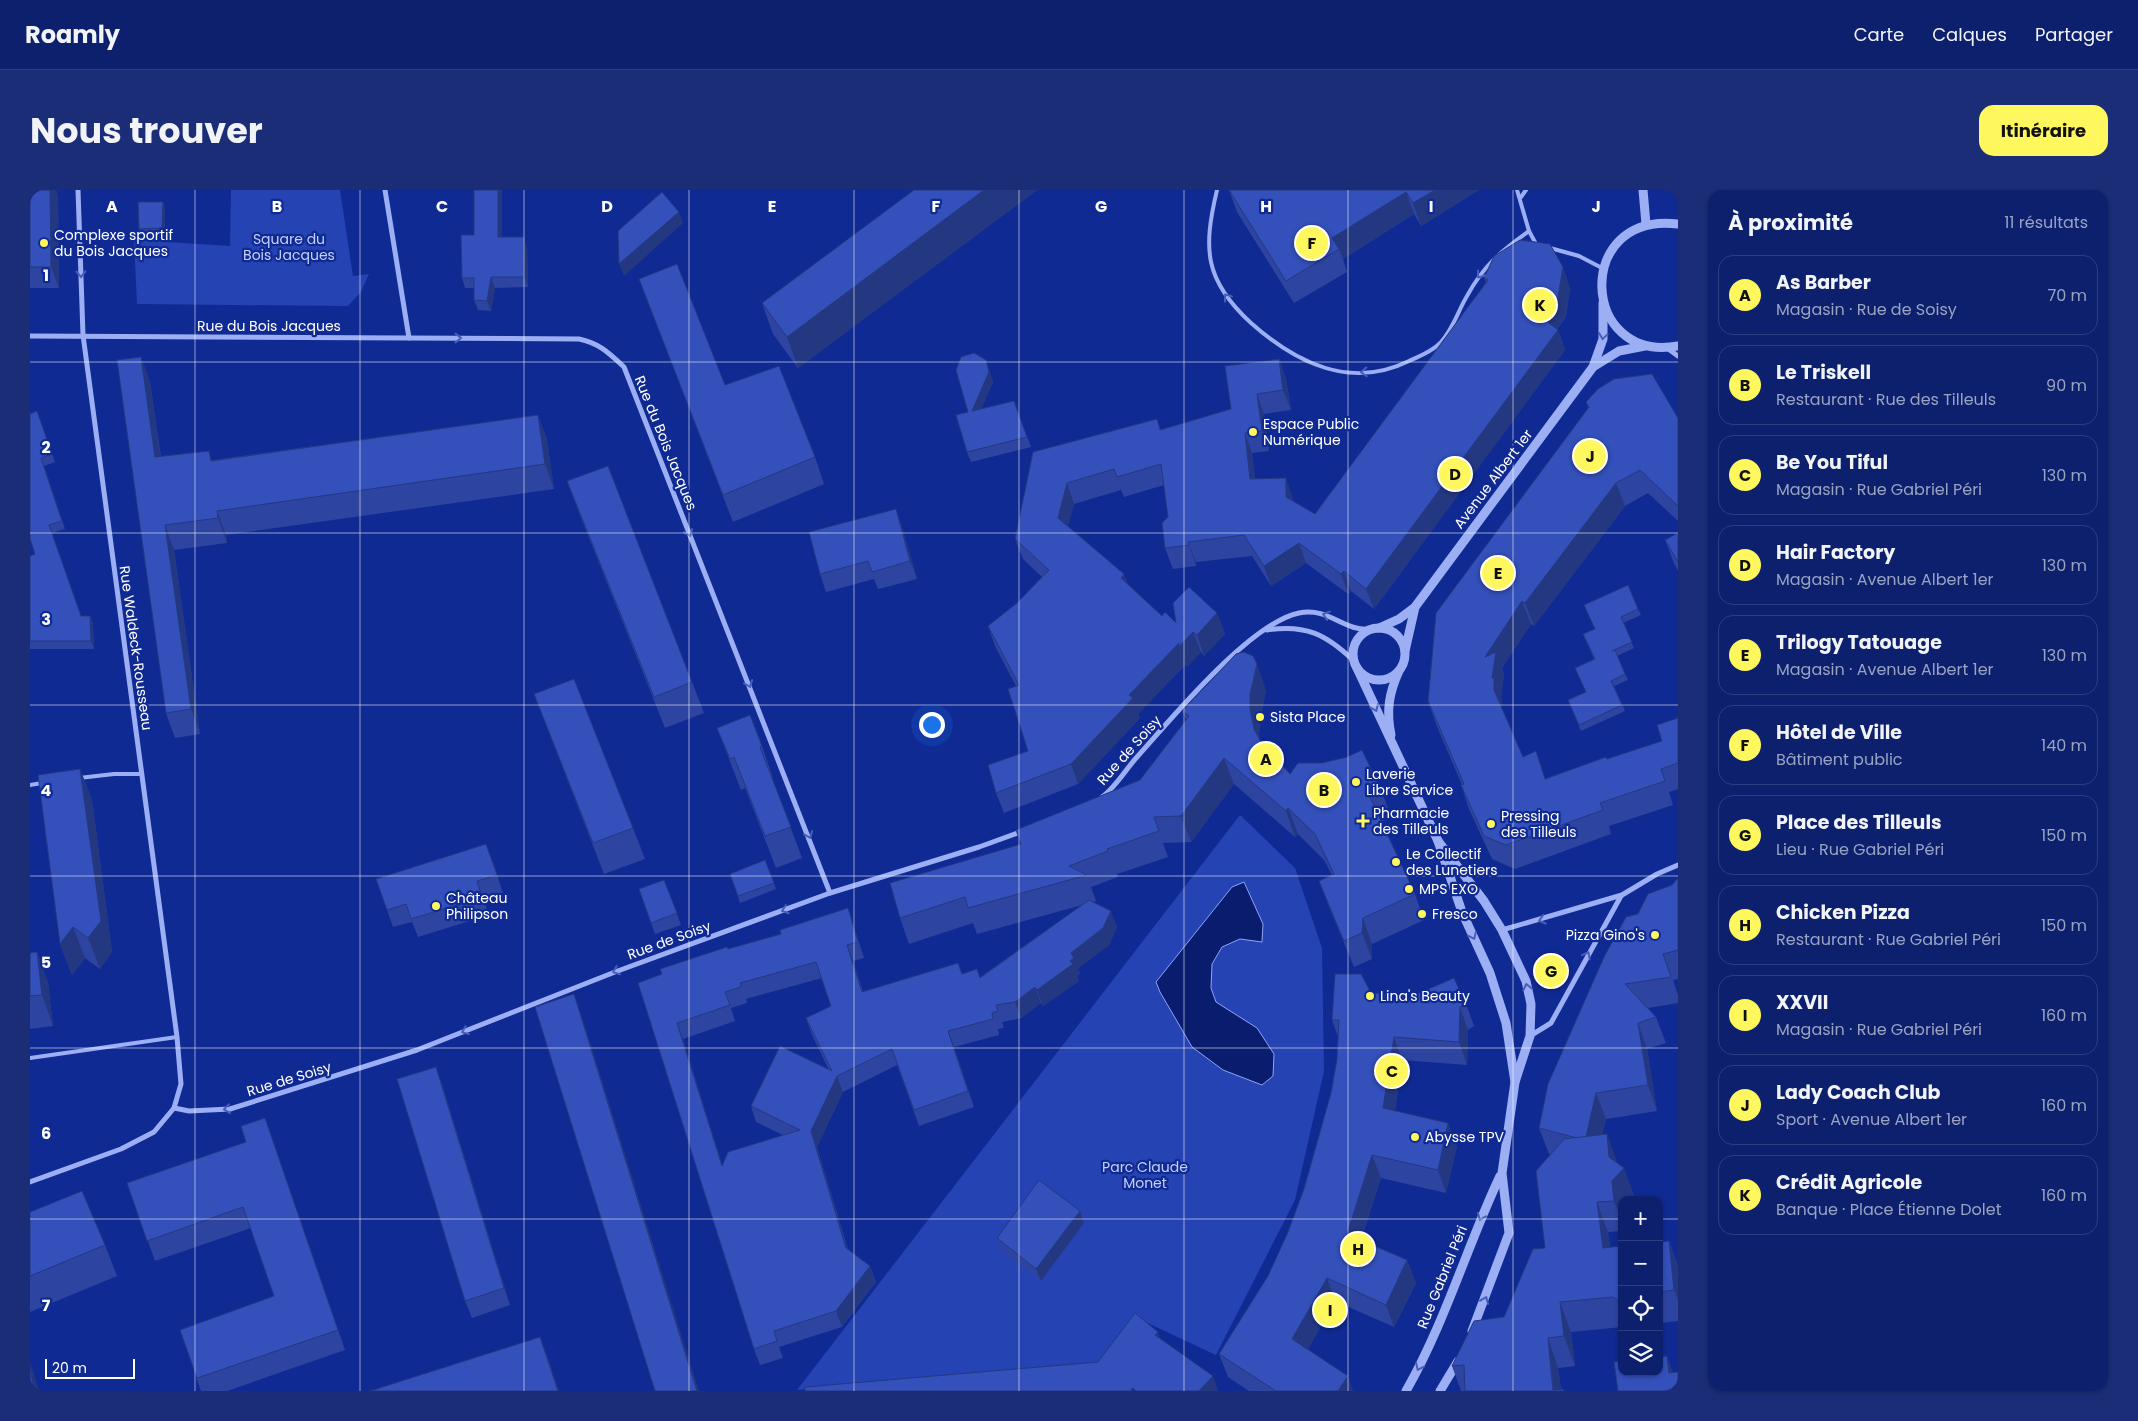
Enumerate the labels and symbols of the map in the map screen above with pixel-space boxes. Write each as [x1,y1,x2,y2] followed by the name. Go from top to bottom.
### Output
[106,195,118,218] text: A
[272,195,282,218] text: B
[436,195,448,218] text: C
[601,195,613,218] text: D
[768,195,776,218] text: E
[932,195,941,218] text: F
[1095,195,1107,218] text: G
[1260,195,1272,218] text: H
[1429,195,1433,218] text: I
[1591,195,1601,218] text: J
[1296,224,1328,262] pin: F
[54,225,173,261] place label: Complexe sportif du Bois Jacques
[243,229,335,265] park label: Square du Bois Jacques
[38,237,50,249] marker: Complexe sportif du Bois Jacques
[43,264,49,287] text: 1
[1478,269,1486,278] one-way arrow
[76,270,86,278] one-way arrow
[1524,286,1556,324] pin: K
[1224,293,1233,303] one-way arrow
[197,316,341,336] street label: Rue du Bois Jacques
[1598,332,1609,340] one-way arrow
[454,333,462,343] one-way arrow
[1359,367,1367,378] one-way arrow
[630,373,702,513] street label: Rue du Bois Jacques
[1263,414,1359,450] place label: Espace Public Numérique
[1449,425,1537,533] street label: Avenue Albert 1er
[1247,426,1259,438] marker: Espace Public Numérique
[41,436,51,459] text: 2
[1574,437,1606,475] pin: J
[1439,455,1471,493] pin: D
[683,528,694,537] one-way arrow
[1482,554,1514,592] pin: E
[115,564,157,732] street label: Rue Waldeck-Rousseau
[41,608,51,631] text: 3
[1322,610,1331,620] one-way arrow
[743,679,753,688] one-way arrow
[1369,703,1379,712] one-way arrow
[1270,707,1346,727] place label: Sista Place
[1092,711,1166,789] street label: Rue de Soisy
[1254,711,1266,723] marker: Sista Place
[919,712,945,738] your location
[1250,740,1282,778] pin: A
[1366,764,1454,800] place label: Laverie Libre Service
[1308,771,1340,809] pin: B
[1350,776,1362,788] marker: Laverie Libre Service
[41,779,52,802] text: 4
[1373,803,1450,839] place label: Pharmacie des Tilleuls
[1501,806,1577,842] place label: Pressing des Tilleuls
[1357,815,1369,827] marker: Pharmacie des Tilleuls
[1485,818,1497,830] marker: Pressing des Tilleuls
[803,830,813,839] one-way arrow
[1406,844,1498,880] place label: Le Collectif des Lunetiers
[1390,856,1402,868] marker: Le Collectif des Lunetiers
[1419,879,1478,899] place label: MPS EXO
[1403,883,1415,895] marker: MPS EXO
[446,888,508,924] place label: Château Philipson
[430,900,442,912] marker: Château Philipson
[781,904,789,914] one-way arrow
[1432,904,1478,924] place label: Fresco
[1416,908,1428,920] marker: Fresco
[1538,914,1546,924] one-way arrow
[624,916,714,964] street label: Rue de Soisy
[1566,925,1645,945] place label: Pizza Gino's
[1649,929,1661,941] marker: Pizza Gino's
[1467,931,1478,940] one-way arrow
[41,951,51,974] text: 5
[1535,952,1567,990] pin: G
[1581,952,1591,961] one-way arrow
[612,966,620,976] one-way arrow
[1522,983,1533,992] one-way arrow
[1380,986,1470,1006] place label: Lina's Beauty
[1364,990,1376,1002] marker: Lina's Beauty
[461,1026,469,1036] one-way arrow
[1376,1052,1408,1090] pin: C
[244,1057,334,1101] street label: Rue de Soisy
[223,1103,231,1113] one-way arrow
[41,1122,51,1145] text: 6
[1425,1127,1504,1147] place label: Abysse TPV
[1409,1131,1421,1143] marker: Abysse TPV
[1102,1157,1188,1193] park label: Parc Claude Monet
[1477,1212,1487,1221] one-way arrow
[1412,1222,1472,1332] street label: Rue Gabriel Péri
[1342,1230,1374,1268] pin: H
[1314,1291,1346,1329] pin: I
[42,1294,51,1317] text: 7
[1479,1296,1489,1305] one-way arrow
[45,1356,135,1379] scale bar
[1414,1362,1425,1371] one-way arrow

